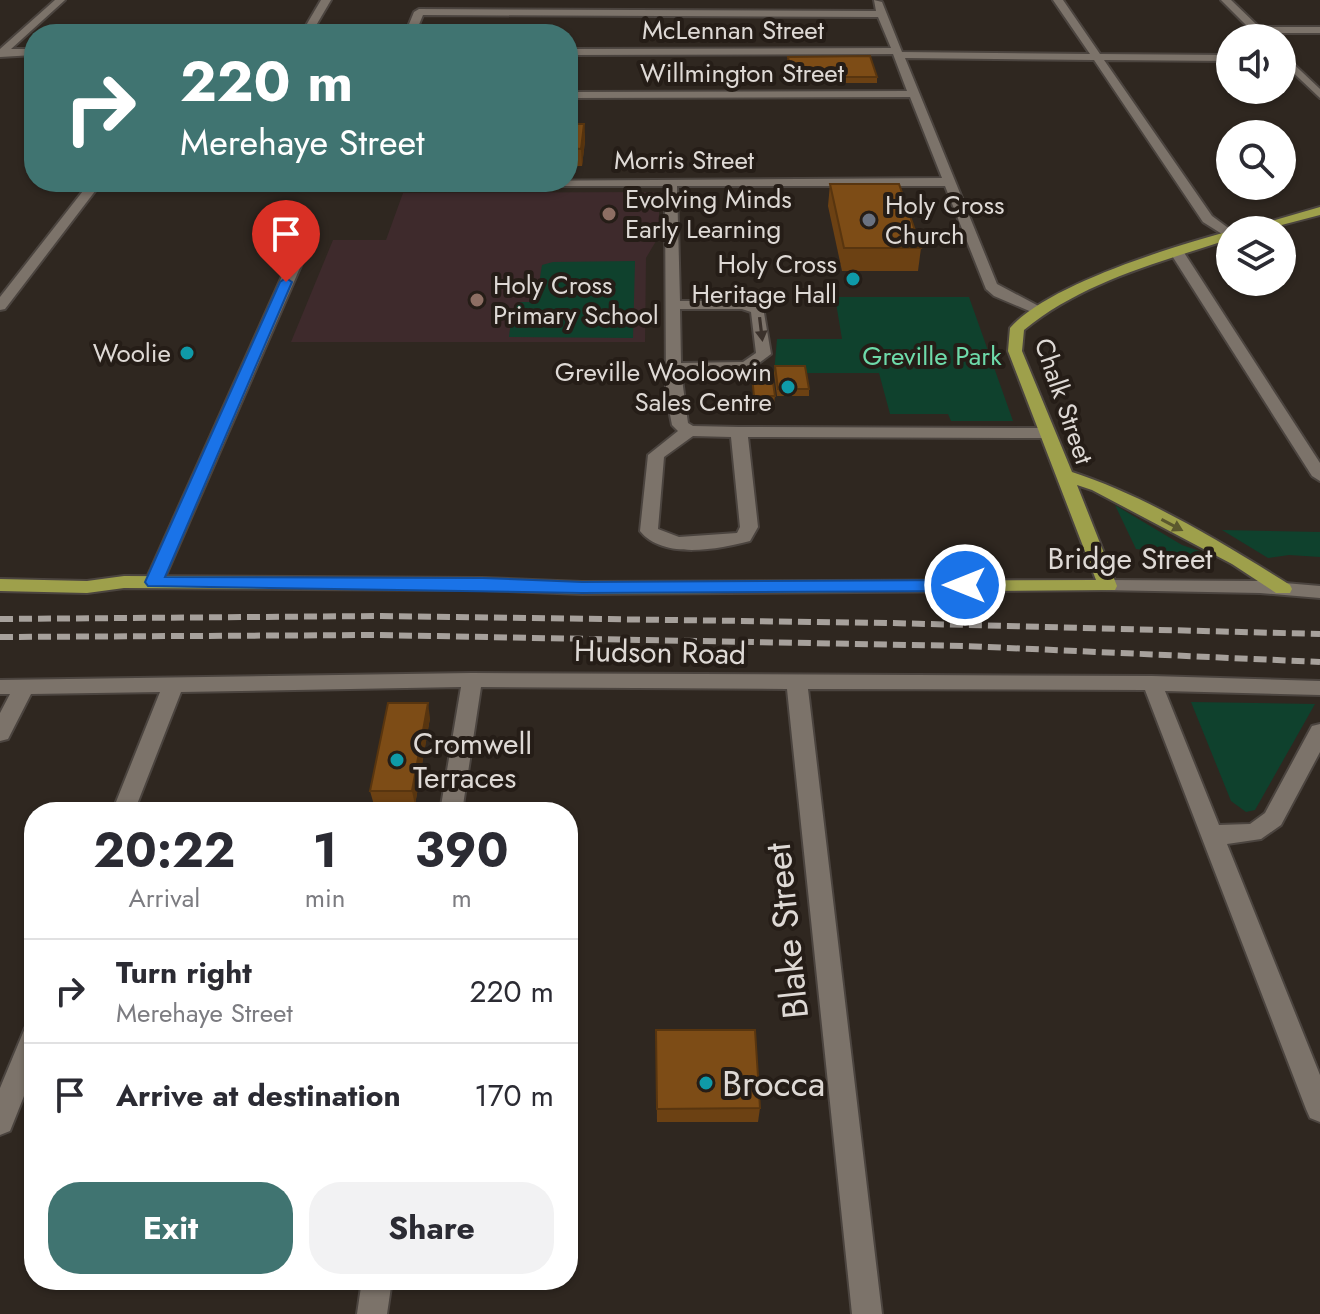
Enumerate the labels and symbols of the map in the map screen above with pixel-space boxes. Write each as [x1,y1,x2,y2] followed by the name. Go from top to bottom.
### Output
[642,11,825,49] street label: McLennan Street
[640,54,845,92] street label: Willmington Street
[614,141,755,179] street label: Morris Street
[625,180,792,248] place label: Evolving Minds Early Learning
[885,186,1005,254] place label: Holy Cross Church
[252,200,320,282] pin
[600,205,618,223] marker: Evolving Minds Early Learning
[860,211,878,229] marker: Holy Cross Church
[692,245,837,313] place label: Holy Cross Heritage Hall
[493,266,659,334] place label: Holy Cross Primary School
[844,270,862,288] marker: Holy Cross Heritage Hall
[468,291,486,309] marker: Holy Cross Primary School
[754,317,767,342] one-way arrow
[1025,333,1104,470] street label: Chalk Street
[93,334,171,372] place label: Woolie
[862,337,1002,375] park label: Greville Park
[178,344,196,362] marker: Woolie
[555,353,772,421] place label: Greville Wooloowin Sales Centre
[779,378,797,396] marker: Greville Wooloowin Sales Centre
[1161,518,1183,532] one-way arrow
[1047,537,1213,580] street label: Bridge Street
[923,543,1007,627] position arrow
[574,629,746,675] street label: Hudson Road
[413,722,532,799] place label: Cromwell Terraces
[388,751,406,769] marker: Cromwell Terraces
[751,840,821,1021] street label: Blake Street
[722,1057,825,1109] place label: Brocca
[697,1074,715,1092] marker: Brocca

